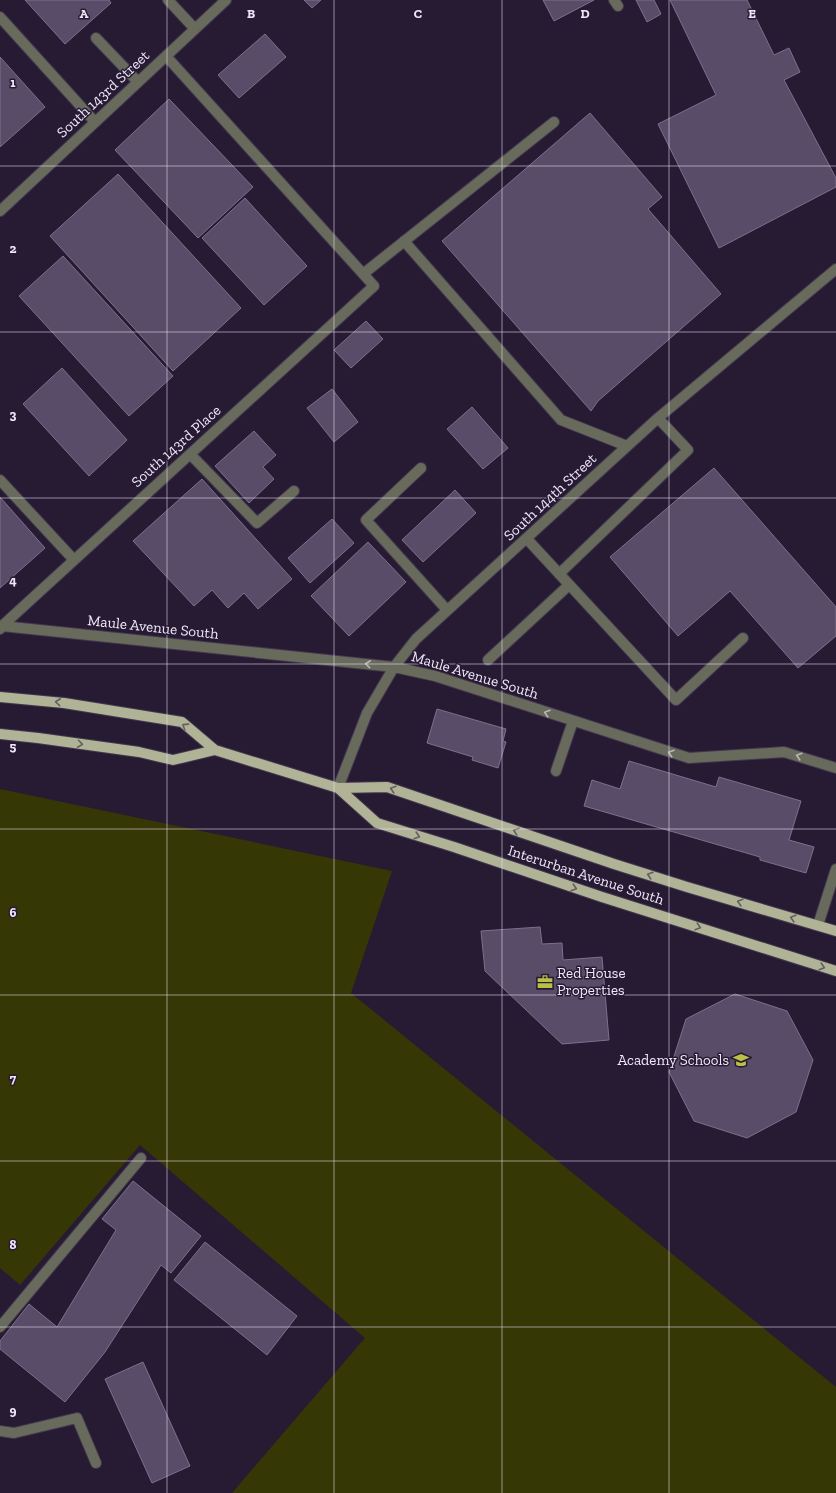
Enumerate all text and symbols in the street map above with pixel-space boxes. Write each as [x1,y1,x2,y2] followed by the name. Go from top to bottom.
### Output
[80,6,89,21] text: A
[247,6,255,21] text: B
[414,6,422,21] text: C
[580,6,590,21] text: D
[748,6,756,21] text: E
[53,46,153,142] street label: South 143rd Street
[10,75,16,90] text: 1
[10,241,17,256] text: 2
[128,401,224,491] street label: South 143rd Place
[10,407,17,422] text: 3
[500,449,600,545] street label: South 144th Street
[9,573,17,588] text: 4
[87,611,220,643] street label: Maule Avenue South
[409,647,541,703] street label: Maule Avenue South
[365,660,371,669] one-way arrow
[55,698,61,707] one-way arrow
[544,709,551,717] one-way arrow
[182,723,189,730] one-way arrow
[10,739,17,754] text: 5
[77,739,83,748] one-way arrow
[667,749,674,757] one-way arrow
[795,752,802,761] one-way arrow
[390,785,397,794] one-way arrow
[513,827,520,836] one-way arrow
[414,831,421,840] one-way arrow
[506,841,667,909] street label: Interurban Avenue South
[646,871,653,880] one-way arrow
[570,883,577,892] one-way arrow
[736,899,743,907] one-way arrow
[10,905,17,920] text: 6
[790,914,797,923] one-way arrow
[694,922,701,931] one-way arrow
[818,962,825,971] one-way arrow
[557,964,625,999] place label: Red House Properties
[536,973,554,991] office icon: Red House Properties
[617,1051,729,1069] place label: Academy Schools
[732,1051,750,1069] school or university icon: Academy Schools
[10,1071,17,1086] text: 7
[9,1237,17,1252] text: 8
[10,1403,17,1418] text: 9

